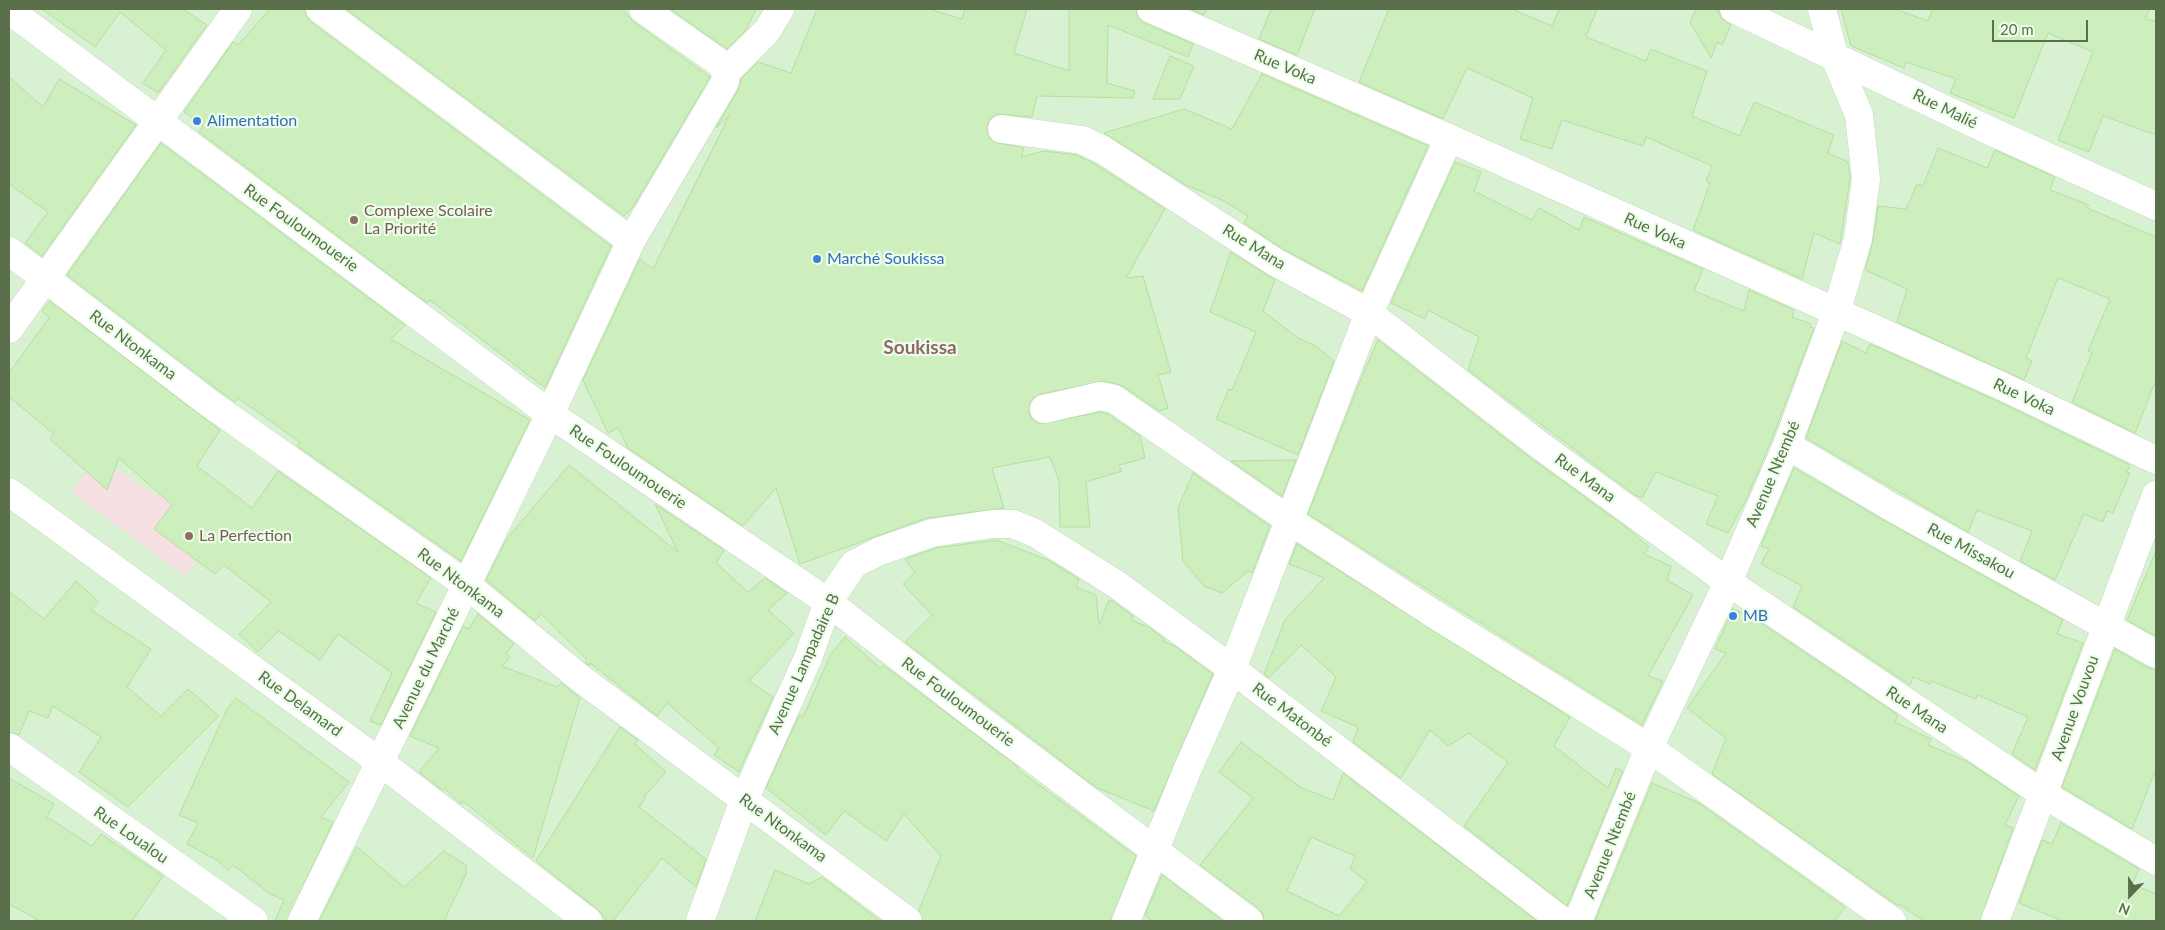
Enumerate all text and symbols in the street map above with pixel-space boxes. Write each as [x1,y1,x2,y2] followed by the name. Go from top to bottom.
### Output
[1995,10,2091,42] scale bar
[2000,20,2034,38] text: 20 m
[1251,45,1319,89] street label: Rue Voka
[1909,85,1981,133] street label: Rue Malié
[207,111,297,131] place label: Alimentation
[191,115,203,127] marker: Alimentation
[240,180,362,276] street label: Rue Fouloumouerie
[364,201,493,239] place label: Complexe Scolaire La Priorité
[1621,209,1689,253] street label: Rue Voka
[348,214,360,226] marker: Complexe Scolaire La Priorité
[1219,220,1289,274] street label: Rue Mana
[827,249,945,269] place label: Marché Soukissa
[811,253,823,265] marker: Marché Soukissa
[86,306,180,384] street label: Rue Ntonkama
[883,337,957,359] district label: Soukissa
[1990,374,2058,420] street label: Rue Voka
[1742,418,1804,530] street label: Avenue Ntembé
[566,421,690,513] street label: Rue Fouloumouerie
[1551,449,1619,507] street label: Rue Mana
[1924,519,2018,583] street label: Rue Missakou
[199,526,292,546] place label: La Perfection
[183,530,195,542] marker: La Perfection
[414,544,508,622] street label: Rue Ntonkama
[764,590,844,738] street label: Avenue Lampadaire B
[388,604,464,732] street label: Avenue du Marché
[1743,606,1768,626] place label: MB
[1727,610,1739,622] marker: MB
[898,653,1018,751] street label: Rue Fouloumouerie
[2047,653,2103,763] street label: Avenue Vouvou
[254,667,346,741] street label: Rue Delamard
[1248,679,1336,751] street label: Rue Matonbé
[1882,682,1952,738] street label: Rue Mana
[1580,789,1640,901] street label: Avenue Ntembé
[735,790,831,866] street label: Rue Ntonkama
[90,802,172,868] street label: Rue Loualou
[2105,870,2155,920] north arrow
[2116,899,2132,919] text: N

